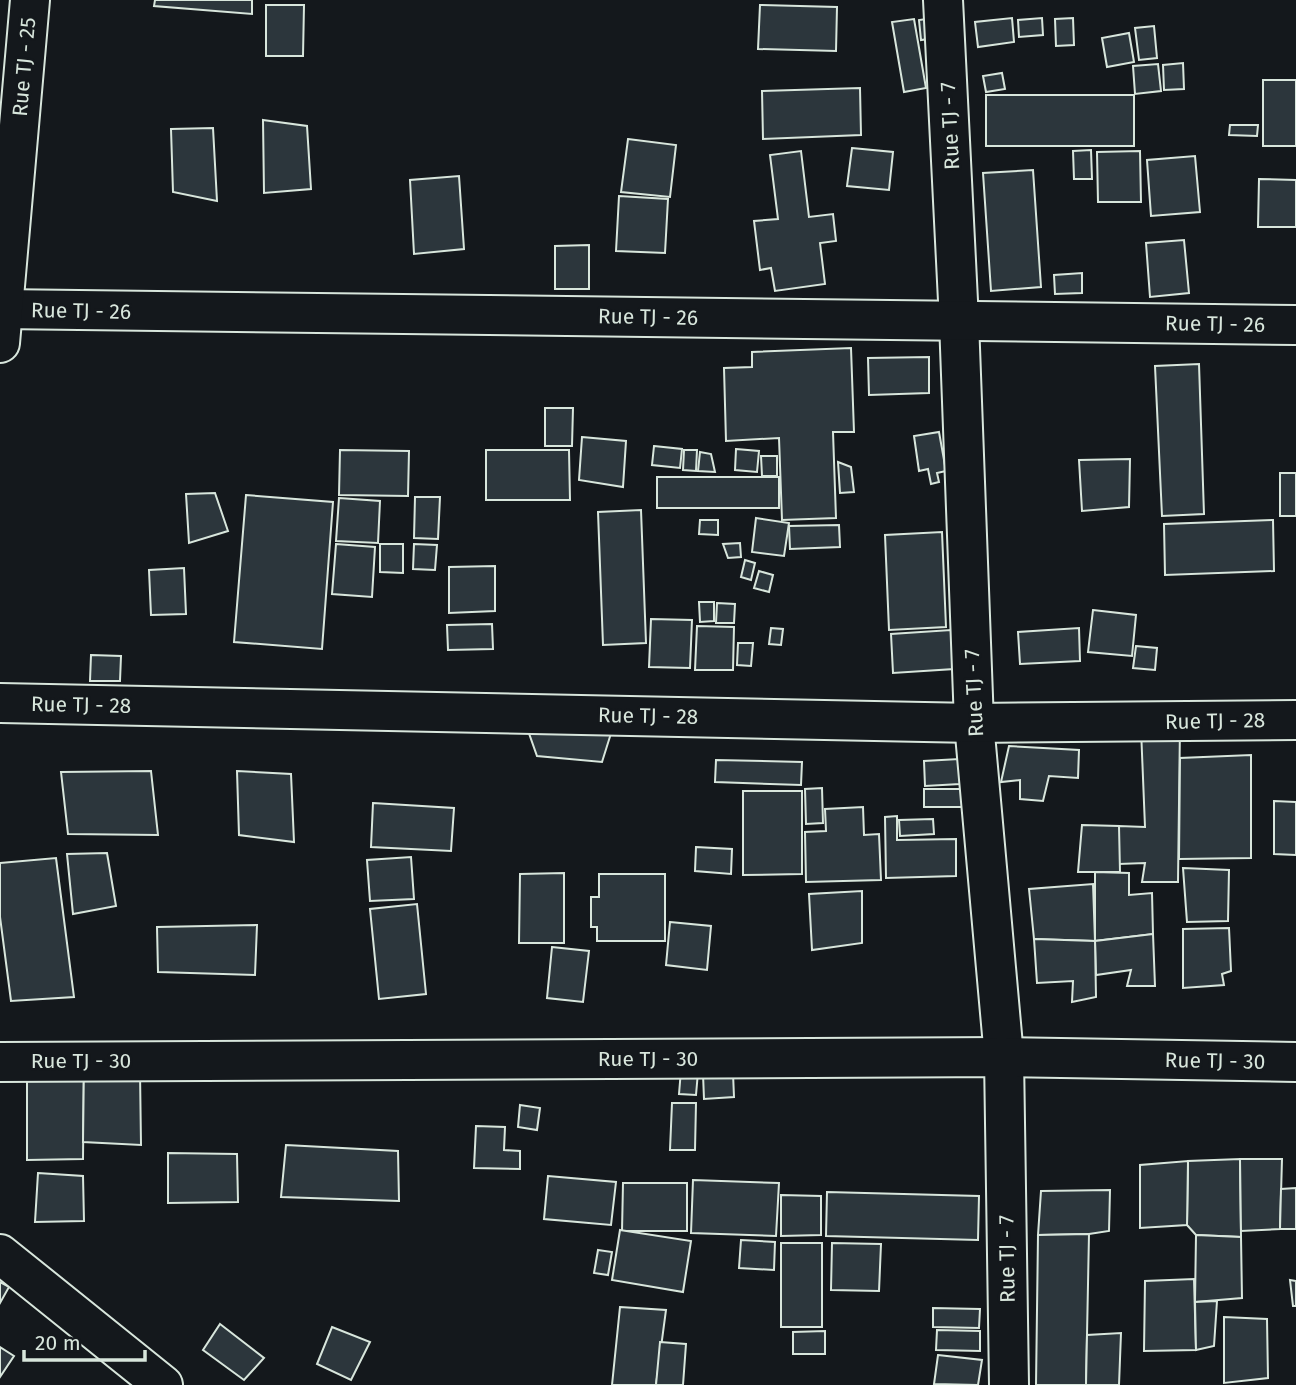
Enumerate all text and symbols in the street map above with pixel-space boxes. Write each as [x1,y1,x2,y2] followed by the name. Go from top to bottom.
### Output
[7,16,41,118] street label: Rue TJ - 25
[935,81,965,171] street label: Rue TJ - 7
[31,297,131,325] street label: Rue TJ - 26
[598,303,698,331] street label: Rue TJ - 26
[1165,310,1265,338] street label: Rue TJ - 26
[959,648,989,738] street label: Rue TJ - 7
[31,691,131,719] street label: Rue TJ - 28
[598,702,698,730] street label: Rue TJ - 28
[1165,707,1265,735] street label: Rue TJ - 28
[598,1046,698,1072] street label: Rue TJ - 30
[1164,1047,1266,1075] street label: Rue TJ - 30
[31,1048,131,1074] street label: Rue TJ - 30
[993,1215,1021,1303] street label: Rue TJ - 7
[24,1318,145,1362] scale bar
[35,1330,81,1356] text: 20 m

